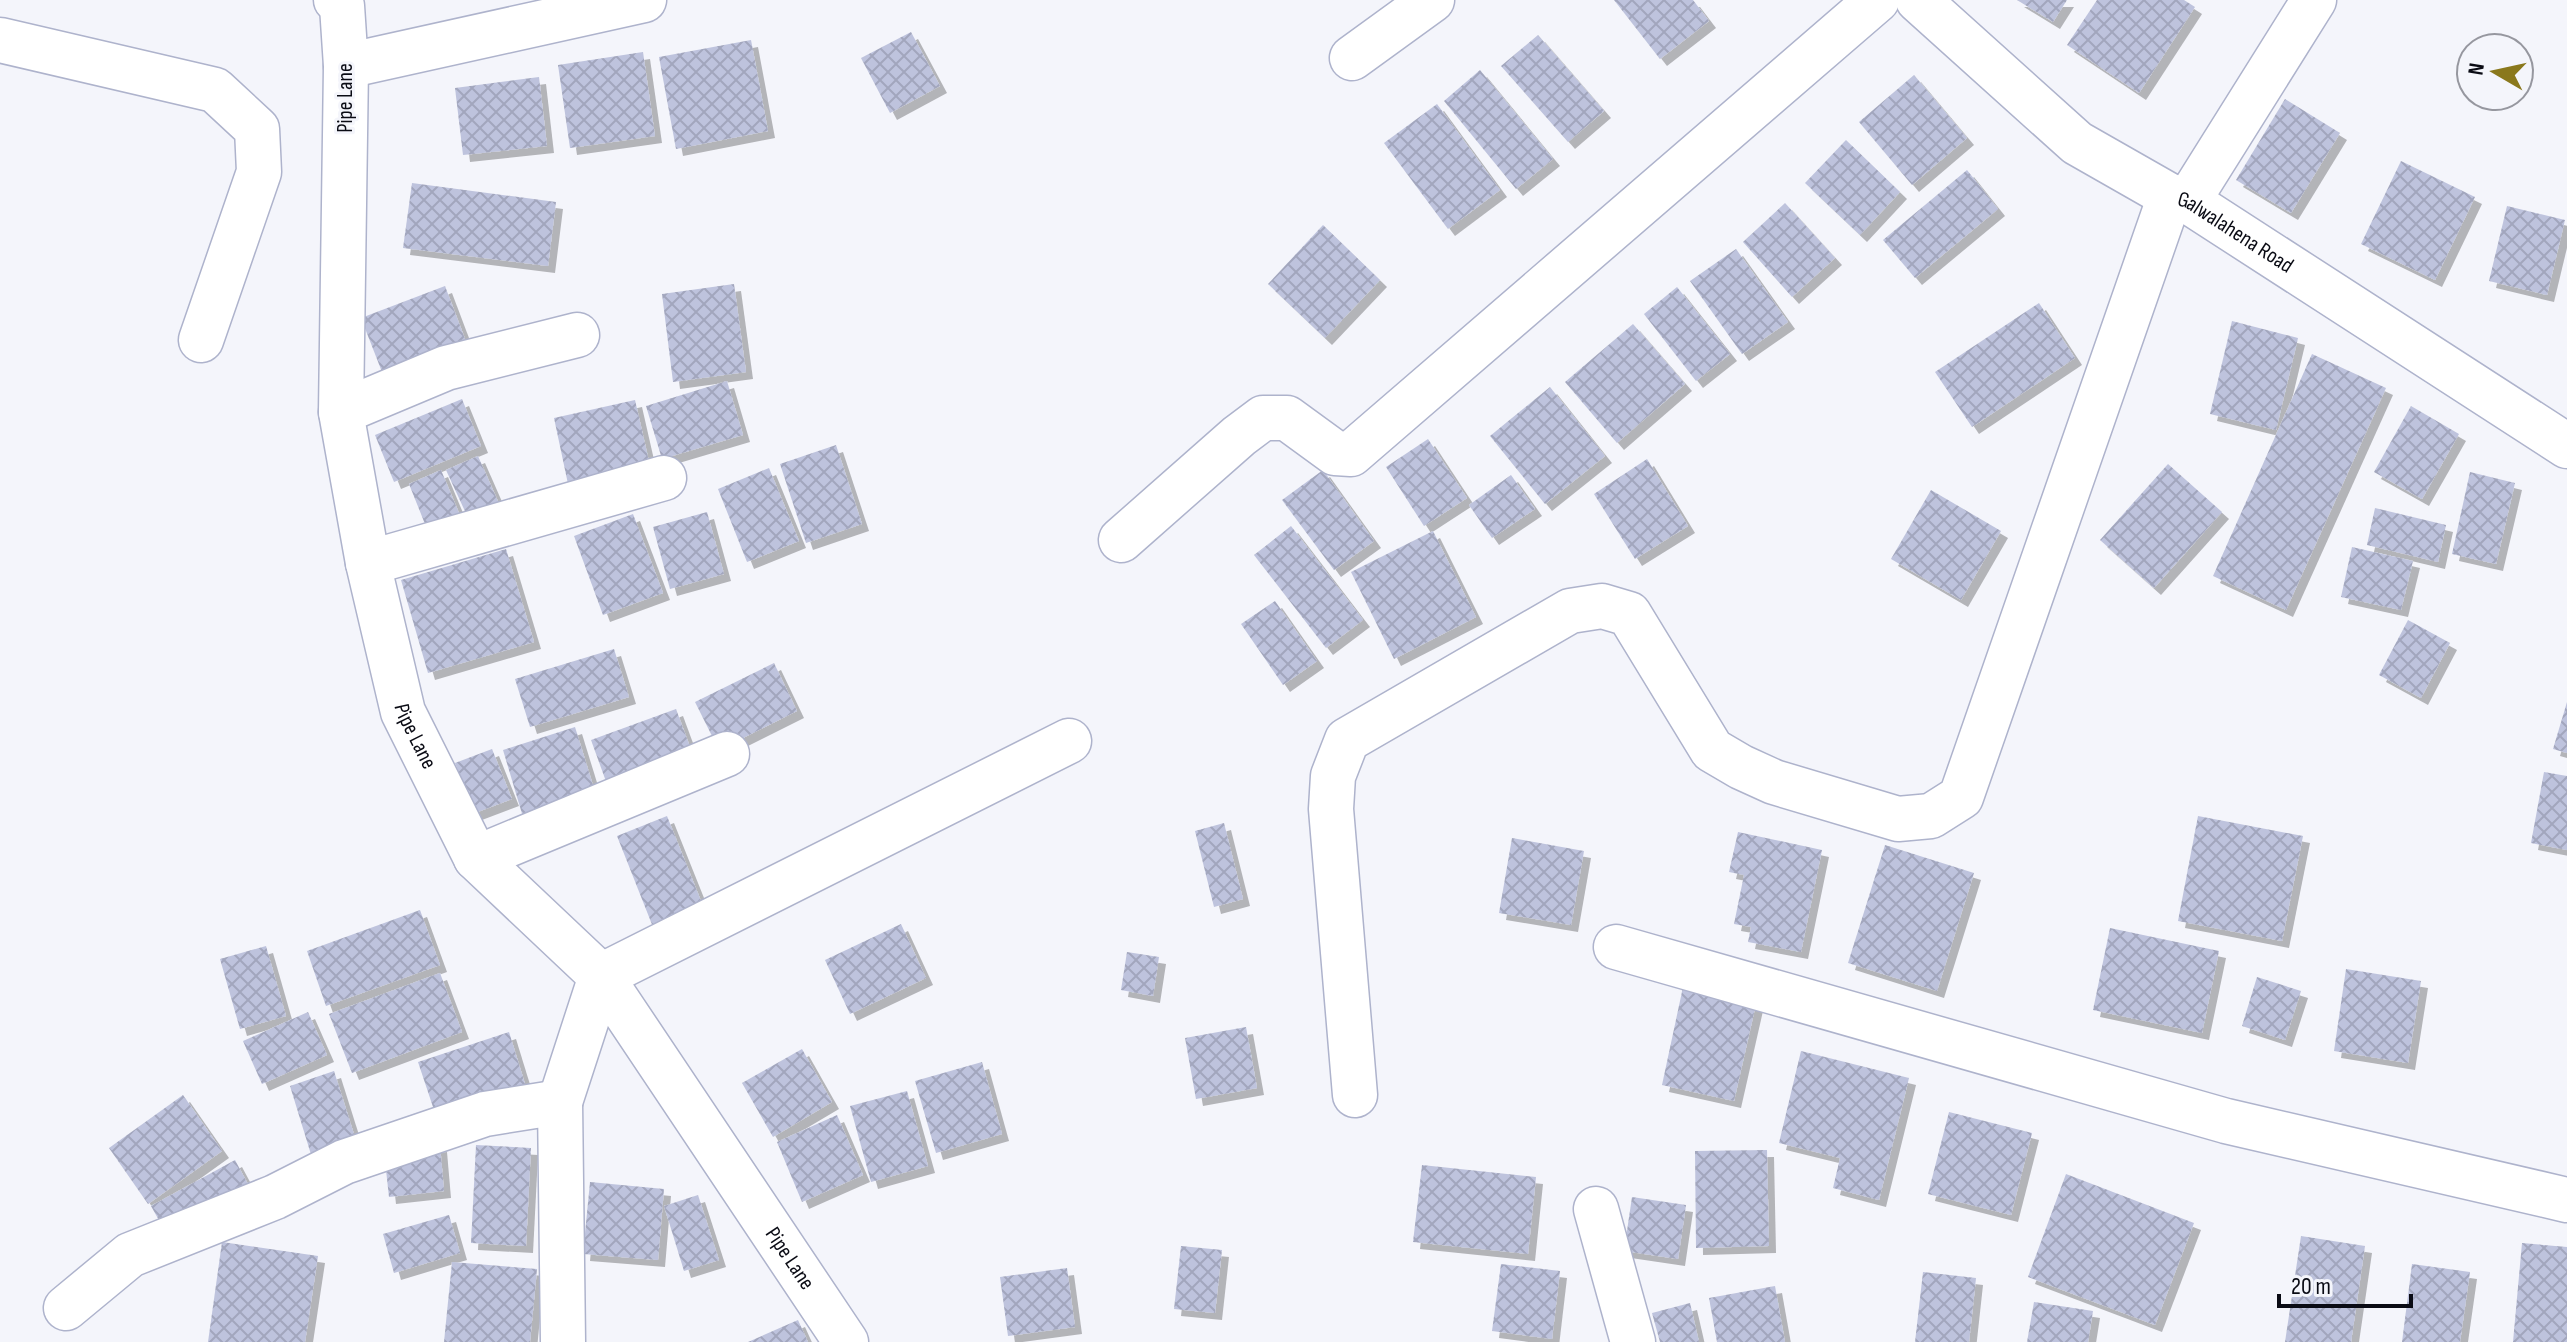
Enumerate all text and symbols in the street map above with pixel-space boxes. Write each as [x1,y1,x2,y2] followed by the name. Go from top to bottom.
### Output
[2455,32,2535,112] north arrow
[2462,61,2491,77] text: N
[332,63,359,133] street label: Pipe Lane
[2175,185,2299,279] street label: Galwalahena Road
[388,701,443,773] street label: Pipe Lane
[759,1222,821,1295] street label: Pipe Lane
[2279,1258,2411,1308] scale bar
[2291,1272,2331,1301] text: 20 m

